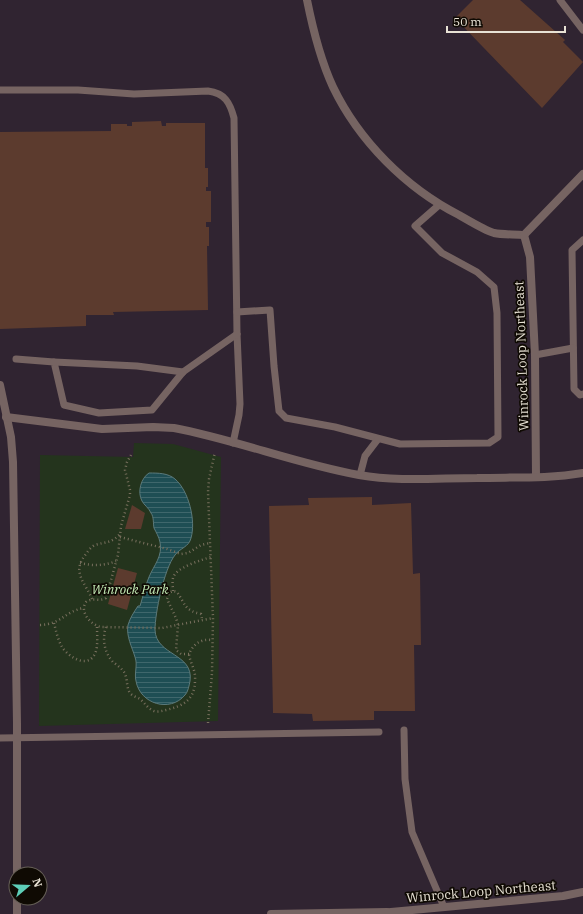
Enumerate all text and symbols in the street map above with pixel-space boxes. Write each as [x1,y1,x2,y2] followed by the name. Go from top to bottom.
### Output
[447,8,565,34] scale bar
[453,14,482,29] text: 50 m
[510,280,533,431] street label: Winrock Loop Northeast
[91,581,169,598] park label: Winrock Park
[8,866,48,906] north arrow
[29,876,46,889] text: N
[406,876,557,906] street label: Winrock Loop Northeast

